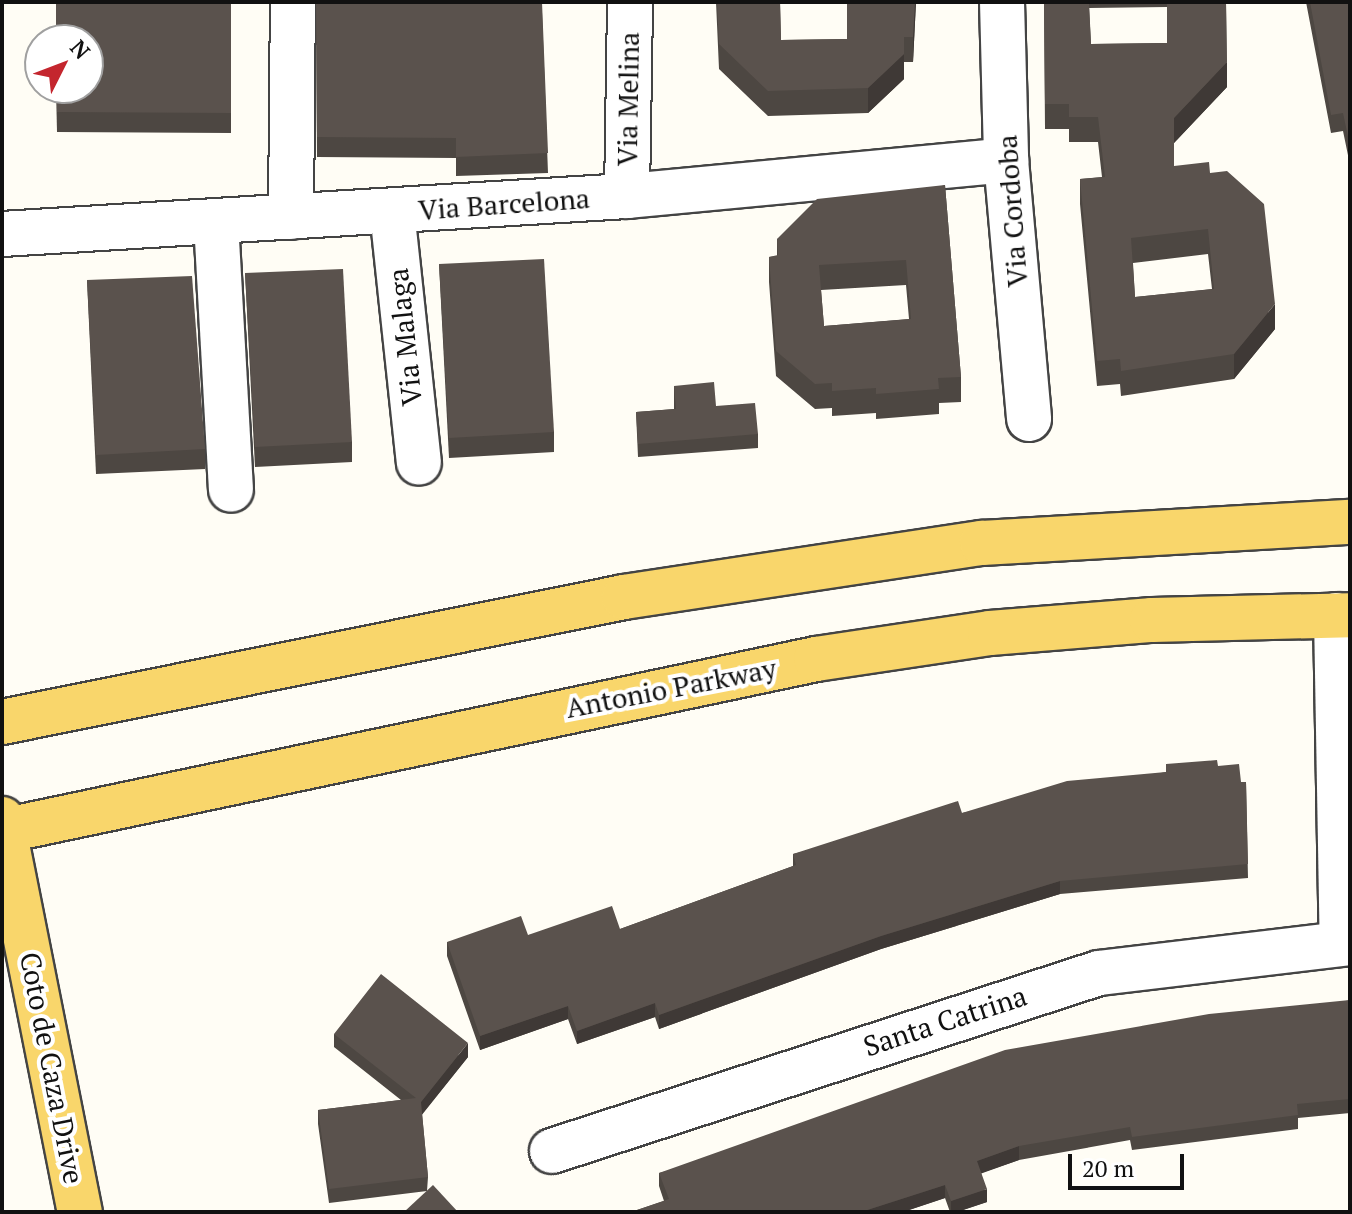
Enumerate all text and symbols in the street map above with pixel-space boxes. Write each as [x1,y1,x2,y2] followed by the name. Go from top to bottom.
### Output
[24,24,104,104] north arrow
[610,31,646,167] street label: Via Melina
[64,33,97,65] text: N
[990,134,1034,288] street label: Via Cordoba
[417,181,591,227] street label: Via Barcelona
[381,266,429,408] street label: Via Malaga
[563,651,779,725] street label: Antonio Parkway
[13,949,91,1187] street label: Coto de Caza Drive
[859,979,1031,1063] street label: Santa Catrina
[1072,1138,1188,1188] scale bar
[1082,1152,1134,1184] text: 20 m

